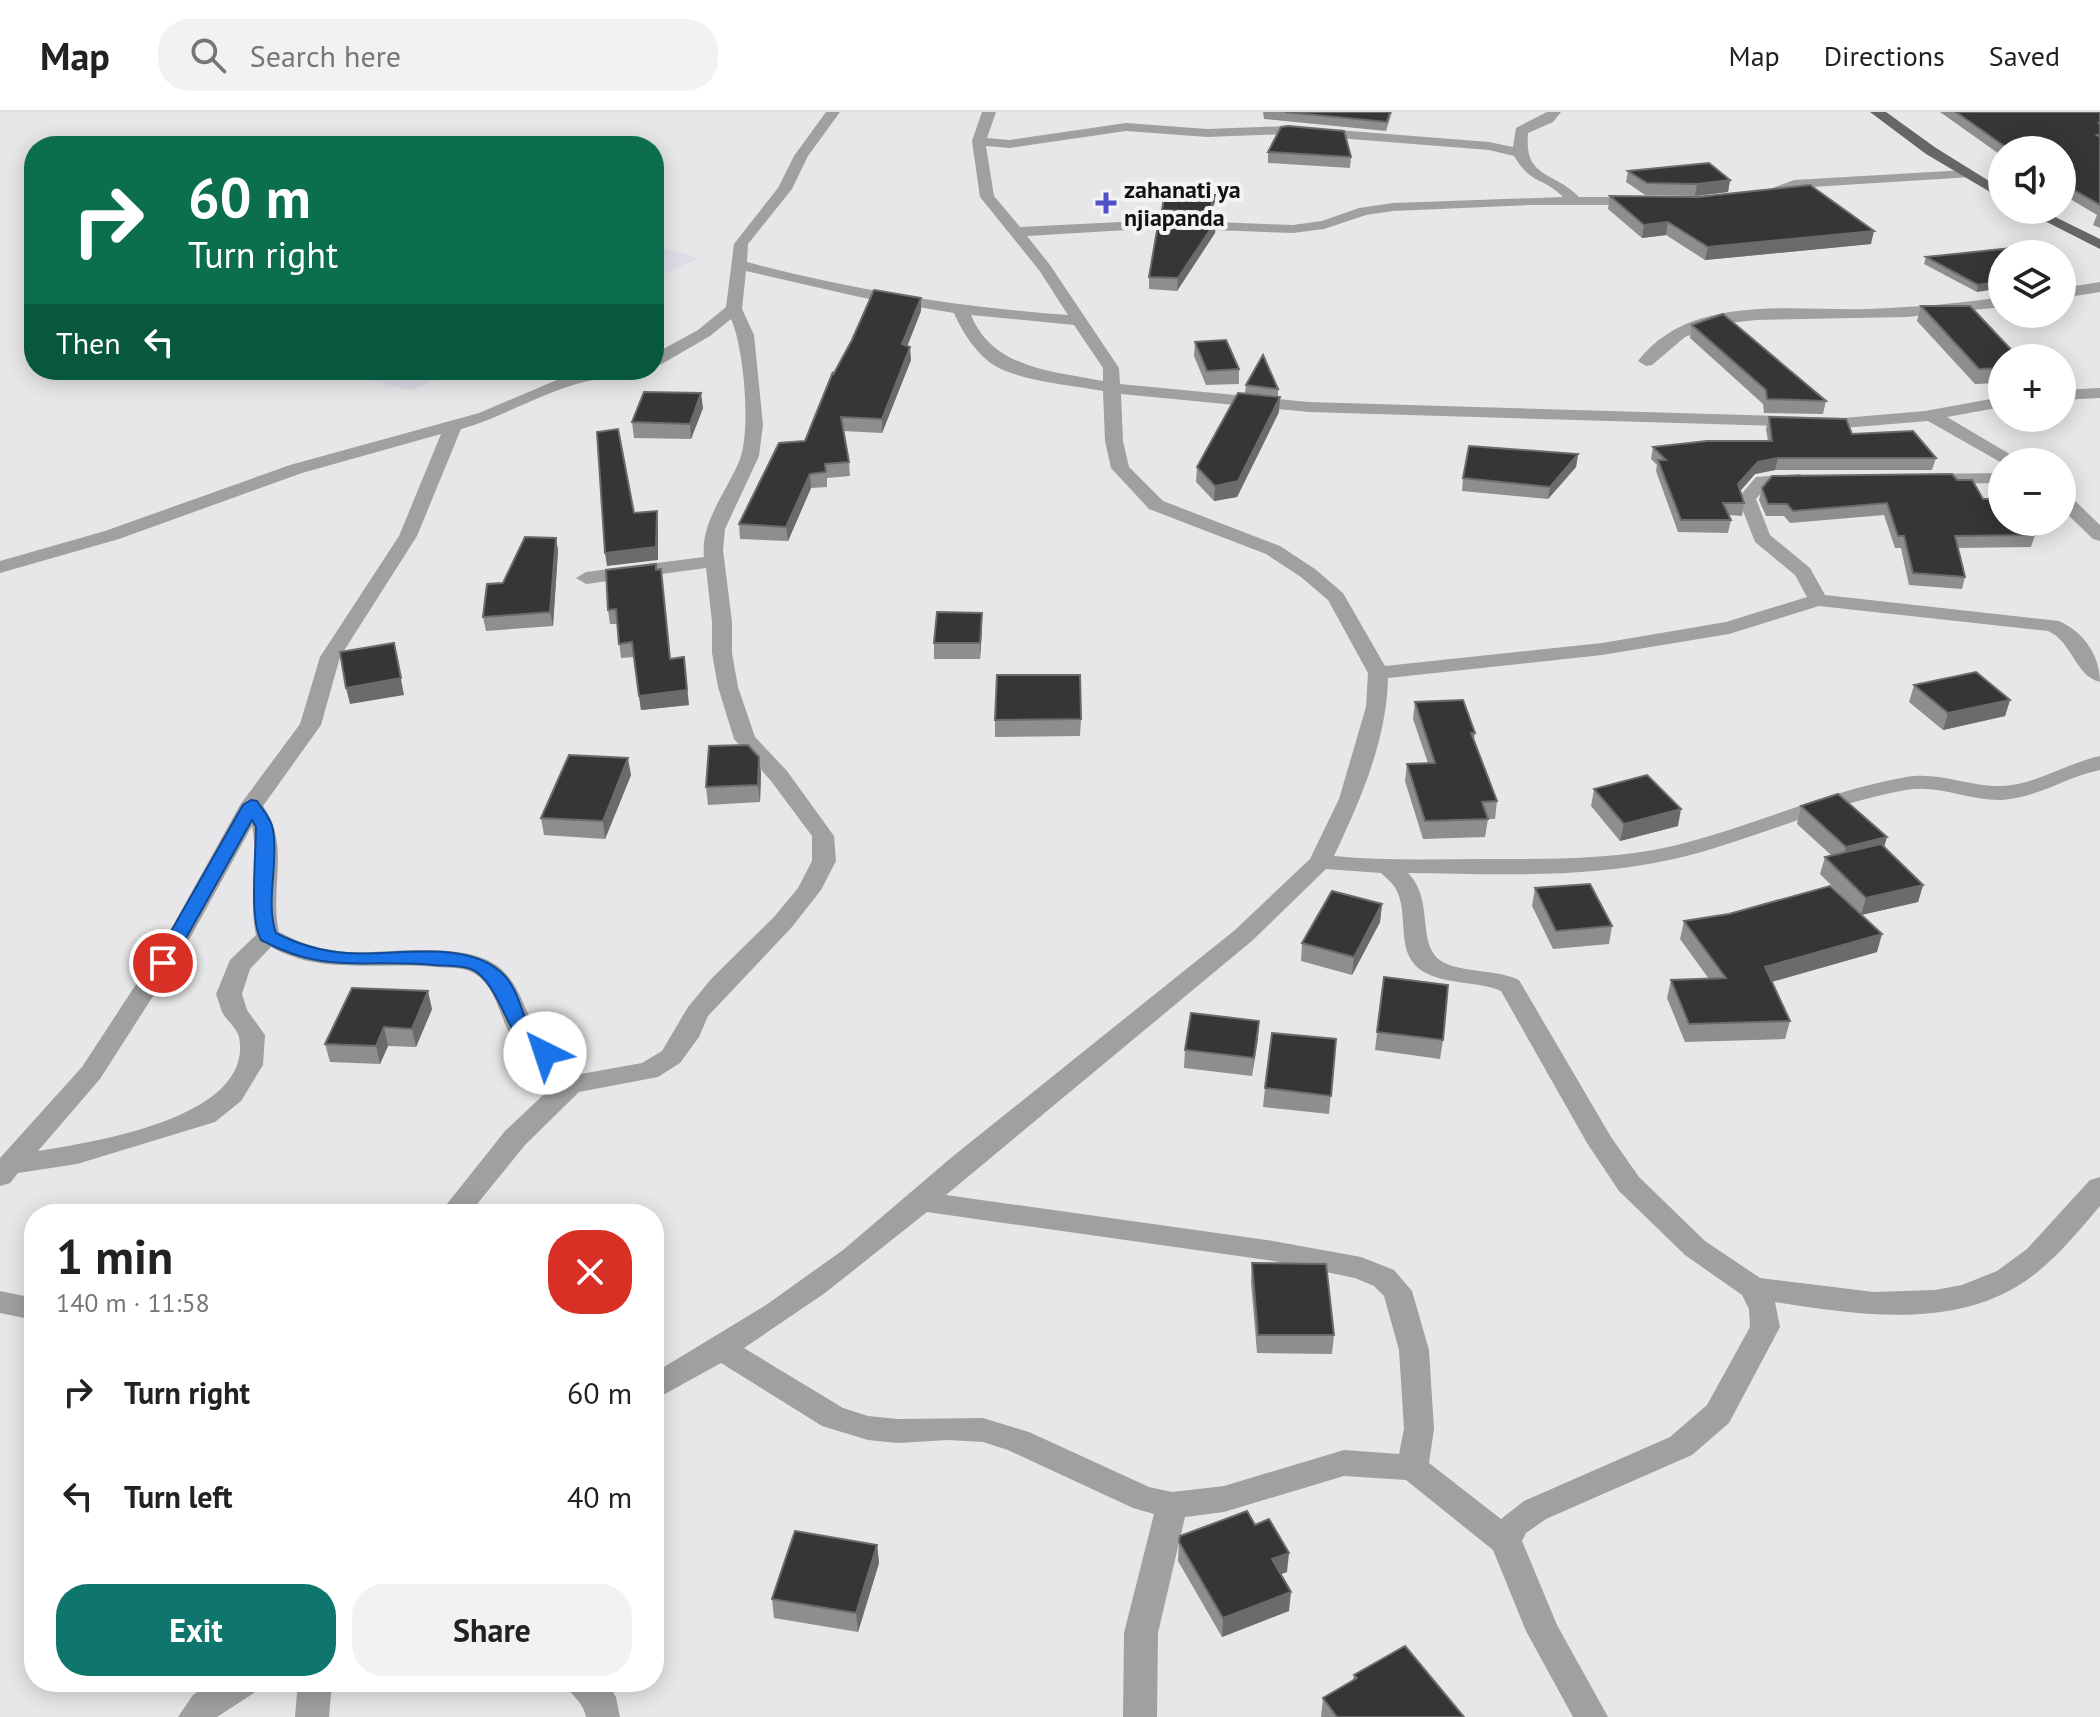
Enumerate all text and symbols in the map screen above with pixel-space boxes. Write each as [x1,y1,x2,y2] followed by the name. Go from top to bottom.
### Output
[158,19,718,91] search box
[40,31,110,80] text: Map
[186,33,230,77] icon: search
[250,36,401,75] text: Search here
[1729,37,1780,74] text: Map
[1824,37,1945,74] text: Directions
[1989,37,2060,74] text: Saved
[1988,136,2076,536] map controls
[1988,136,2076,224] button: sound
[188,161,311,233] text: 60 m
[56,168,160,272] icon: right
[1124,174,1241,233] place label: zahanati ya njiapanda
[1095,192,1117,214] marker: zahanati ya njiapanda
[188,231,338,278] text: Turn right
[1988,240,2076,328] button: layers
[137,320,181,364] icon: left
[56,323,121,362] text: Then
[1988,344,2076,432] button: +
[1988,448,2076,536] button: −
[129,929,197,997] pin
[141,941,185,985] icon: arrive
[503,1011,587,1095] position arrow
[56,1225,173,1287] text: 1 min
[548,1230,632,1314] button: close
[56,1286,210,1319] text: 140 m · 11:58
[56,1370,100,1414] icon: right
[124,1373,250,1412] text: Turn right
[567,1373,632,1412] text: 60 m
[56,1474,100,1518] icon: left
[124,1477,232,1516] text: Turn left
[567,1477,632,1516] text: 40 m
[56,1584,336,1676] button: Exit
[352,1584,632,1676] button: Share

